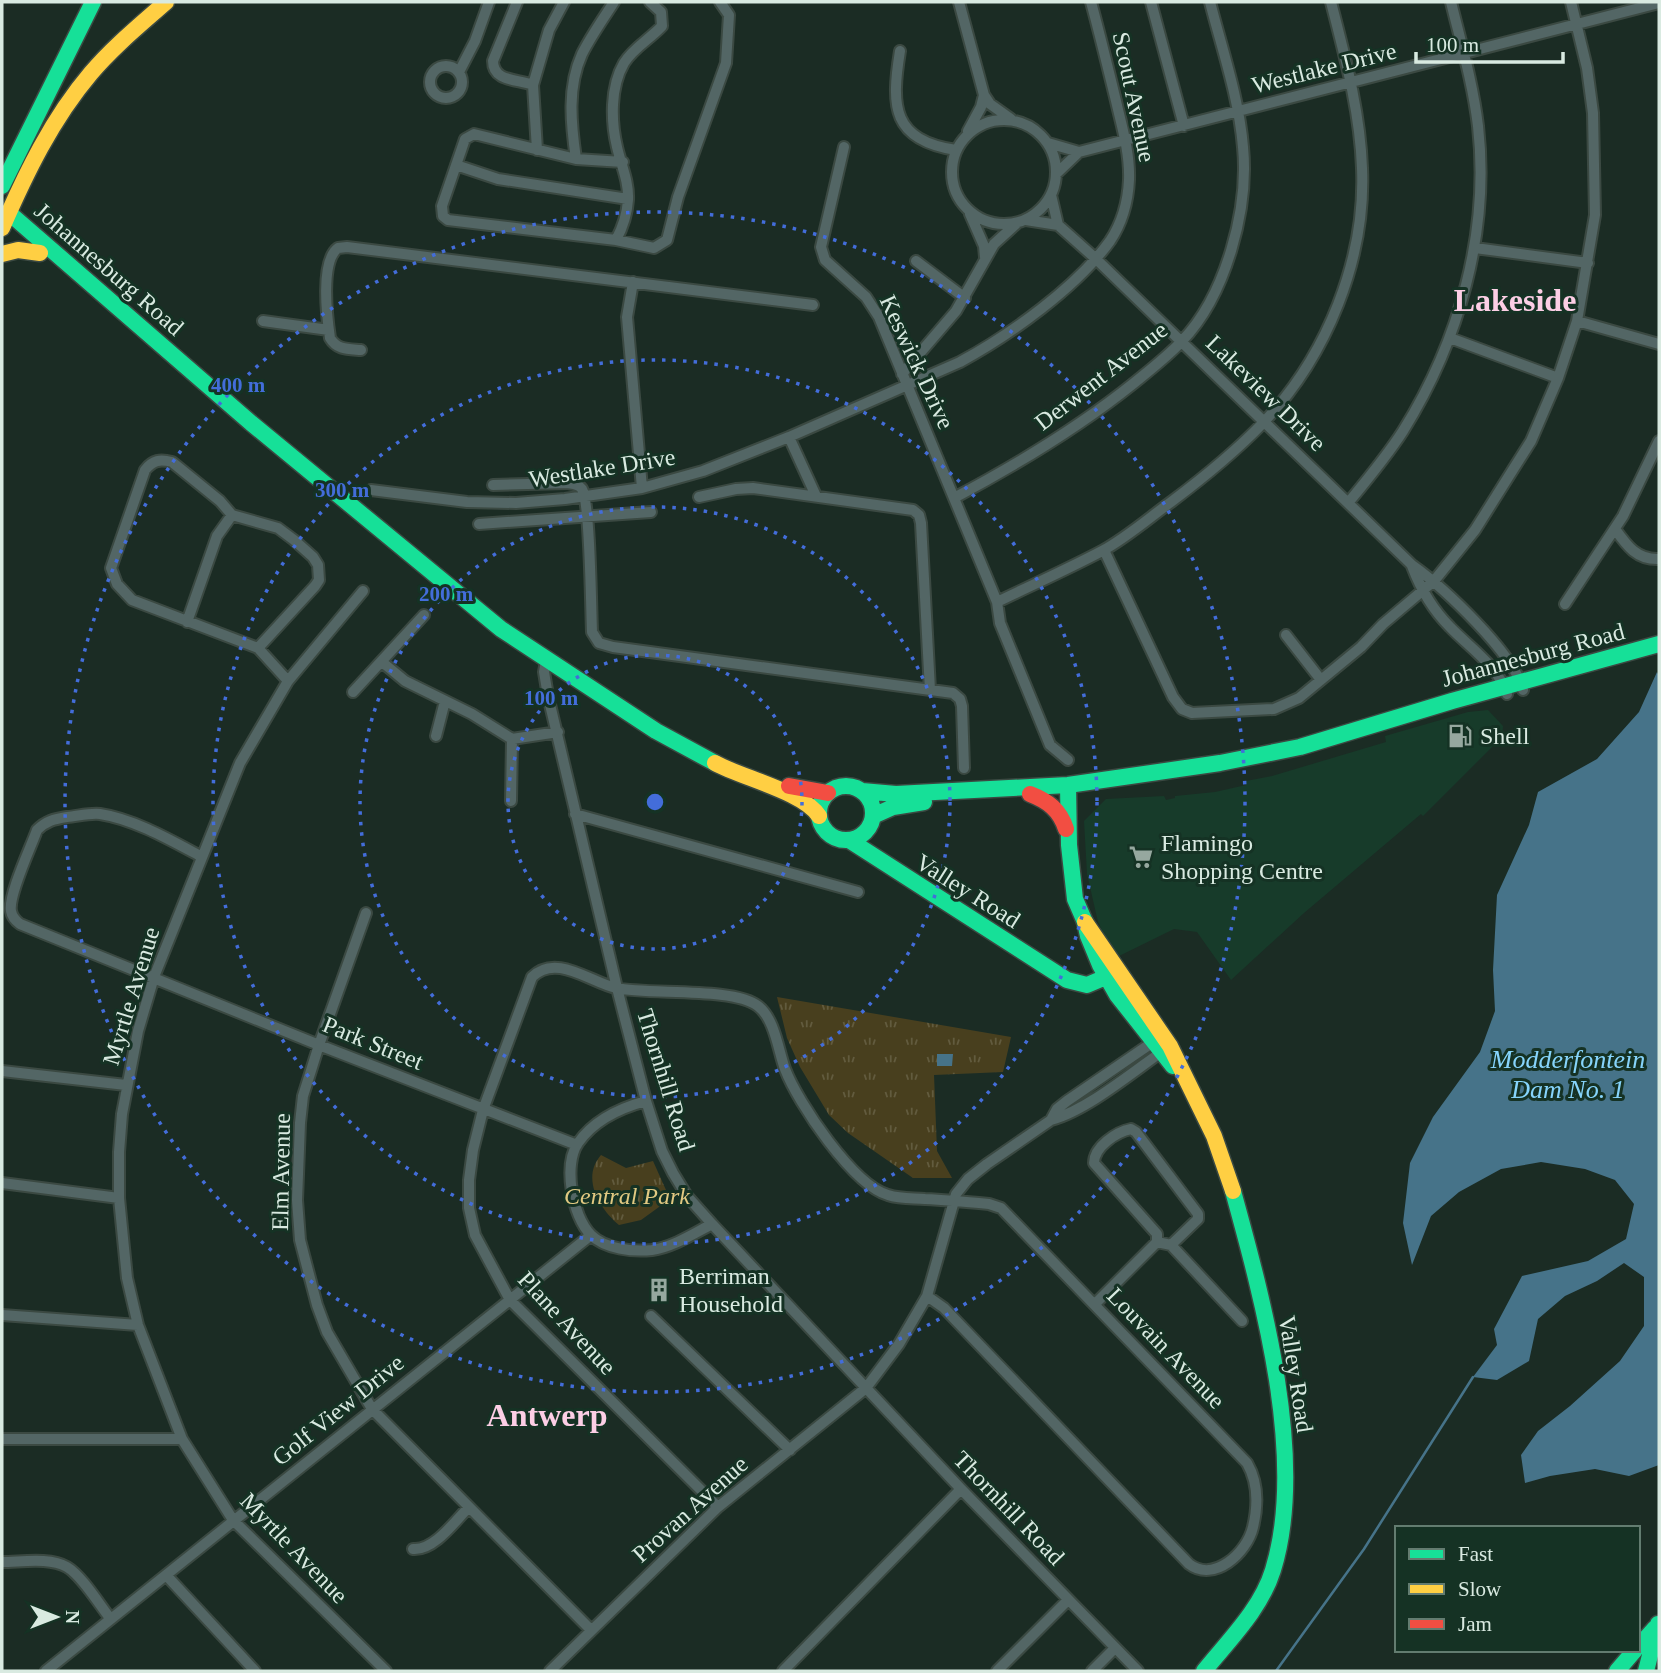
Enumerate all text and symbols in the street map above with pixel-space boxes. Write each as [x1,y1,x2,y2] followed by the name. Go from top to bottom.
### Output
[1416,21,1563,65] scale bar
[1108,30,1160,164] street label: Scout Avenue
[1426,33,1479,57] text: 100 m
[1249,37,1399,99] street label: Westlake Drive
[29,197,189,341] street label: Johannesburg Road
[1454,282,1576,318] district label: Lakeside
[875,291,959,433] street label: Keswick Drive
[1030,316,1172,436] street label: Derwent Avenue
[1201,330,1331,456] street label: Lakeview Drive
[211,373,266,397] text: 400 m
[527,444,677,492] street label: Westlake Drive
[315,478,370,502] text: 300 m
[419,582,474,606] text: 200 m
[1439,618,1627,692] street label: Johannesburg Road
[524,686,579,710] text: 100 m
[1446,722,1474,750] fuel station icon: Shell
[1480,723,1530,749] place label: Shell
[643,790,667,814] centre of rings
[1161,830,1323,884] place label: Flamingo Shopping Centre
[1127,843,1155,871] supermarket icon: Flamingo Shopping Centre
[911,849,1025,933] street label: Valley Road
[98,924,164,1068] street label: Myrtle Avenue
[632,1006,700,1154] street label: Thornhill Road
[319,1011,427,1075] street label: Park Street
[1490,1045,1645,1104] water label: Modderfontein Dam No. 1
[267,1113,295,1231] street label: Elm Avenue
[564,1183,690,1209] park label: Central Park
[679,1263,783,1317] place label: Berriman Household
[513,1266,621,1380] street label: Plane Avenue
[645,1276,673,1304] building icon: Berriman Household
[1102,1282,1230,1414] street label: Louvain Avenue
[1274,1314,1318,1434] street label: Valley Road
[267,1349,409,1471] street label: Golf View Drive
[487,1397,607,1433] district label: Antwerp
[948,1446,1070,1570] street label: Thornhill Road
[627,1451,753,1567] street label: Provan Avenue
[235,1488,353,1608] street label: Myrtle Avenue
[1395,1526,1640,1652] legend
[1458,1542,1493,1566] text: Fast
[1458,1577,1502,1601] text: Slow
[21,1582,91,1652] north arrow
[62,1610,83,1624] text: N
[1458,1612,1492,1636] text: Jam

